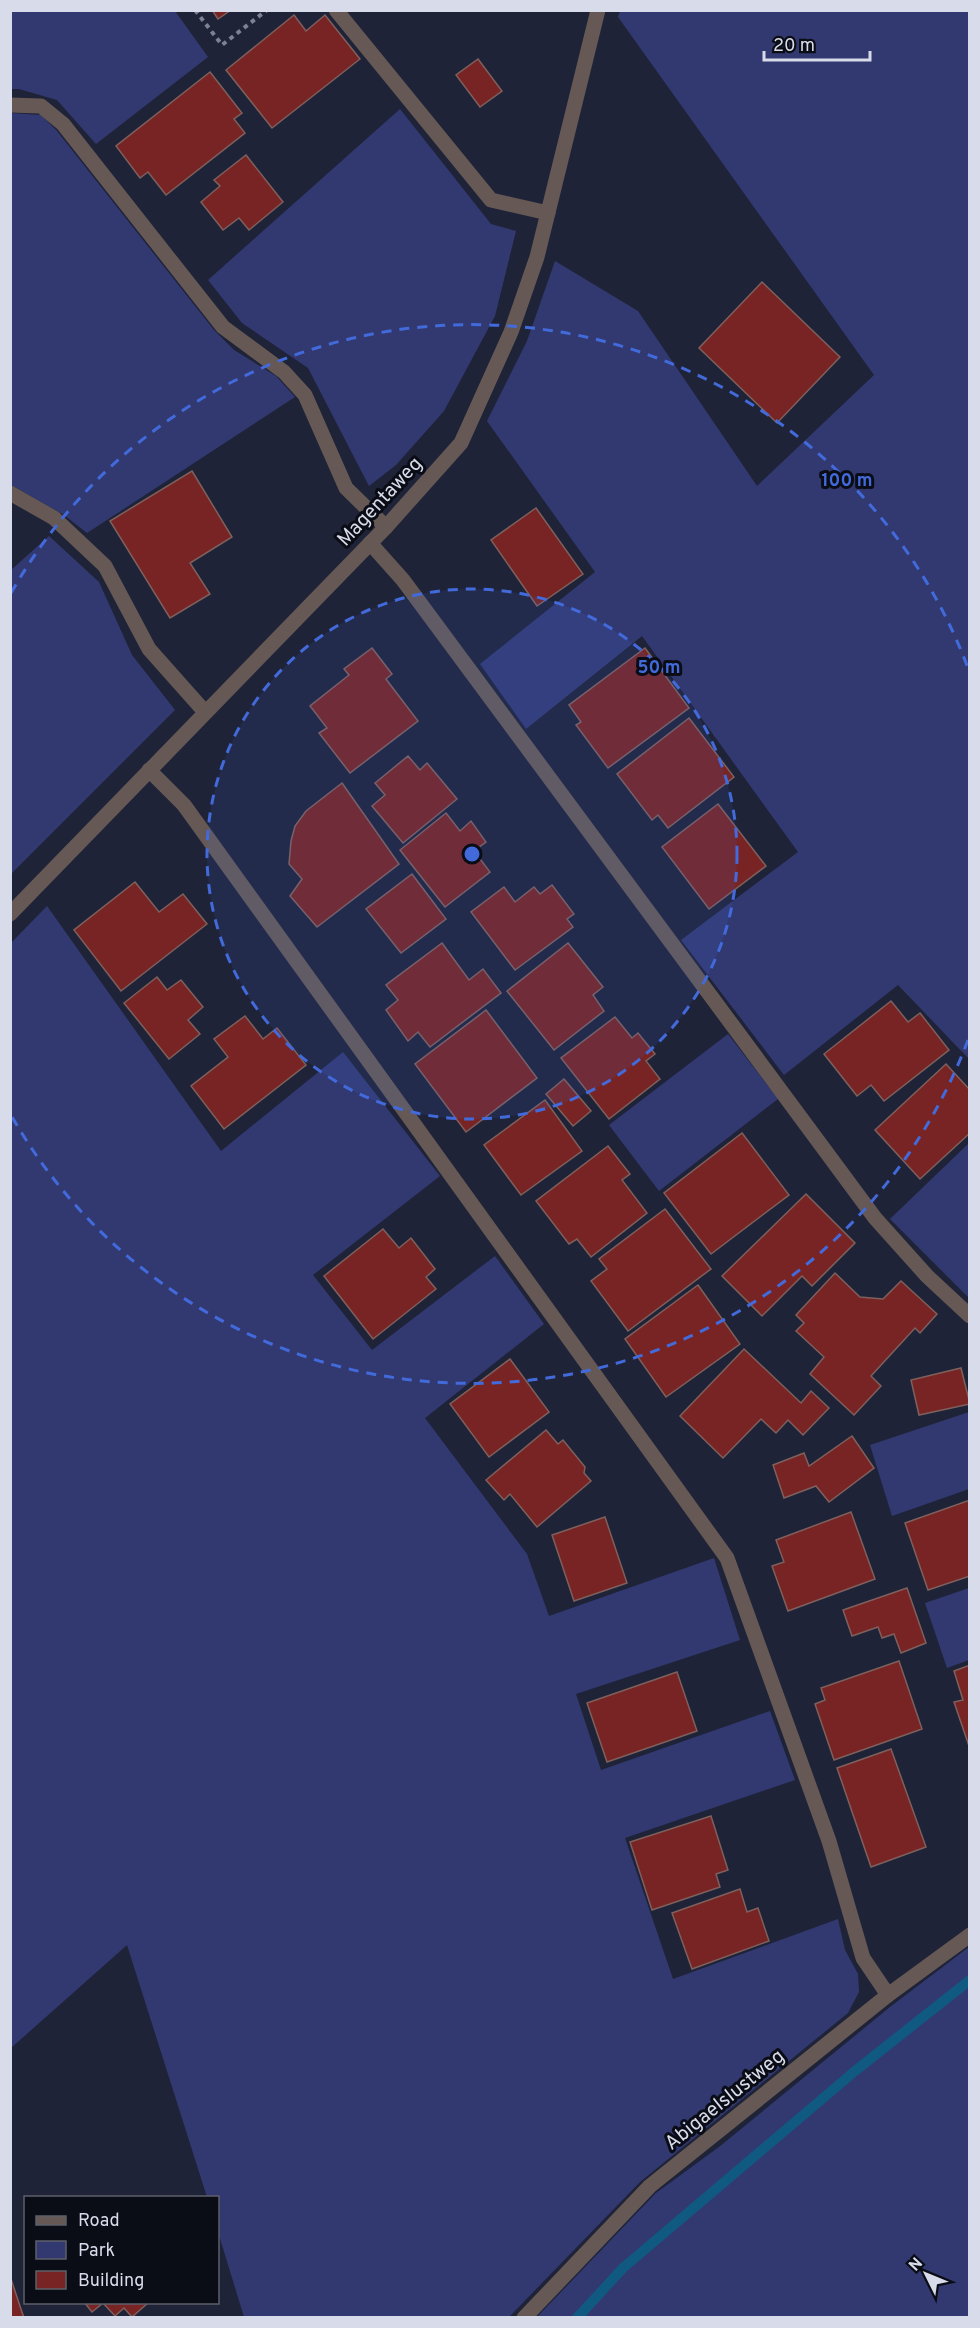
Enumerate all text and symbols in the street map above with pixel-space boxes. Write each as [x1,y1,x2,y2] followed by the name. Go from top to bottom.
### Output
[764,24,870,62] scale bar
[773,35,815,58] text: 20 m
[332,452,429,553] street label: Magentaweg
[821,470,873,493] text: 100 m
[637,657,681,680] text: 50 m
[462,844,482,864] centre of rings
[660,2044,791,2157] street label: Abigaelslustweg
[24,2196,219,2304] legend
[78,2210,120,2233] text: Road
[78,2240,115,2263] text: Park
[896,2244,956,2304] north arrow
[905,2254,928,2276] text: N
[78,2270,144,2293] text: Building

